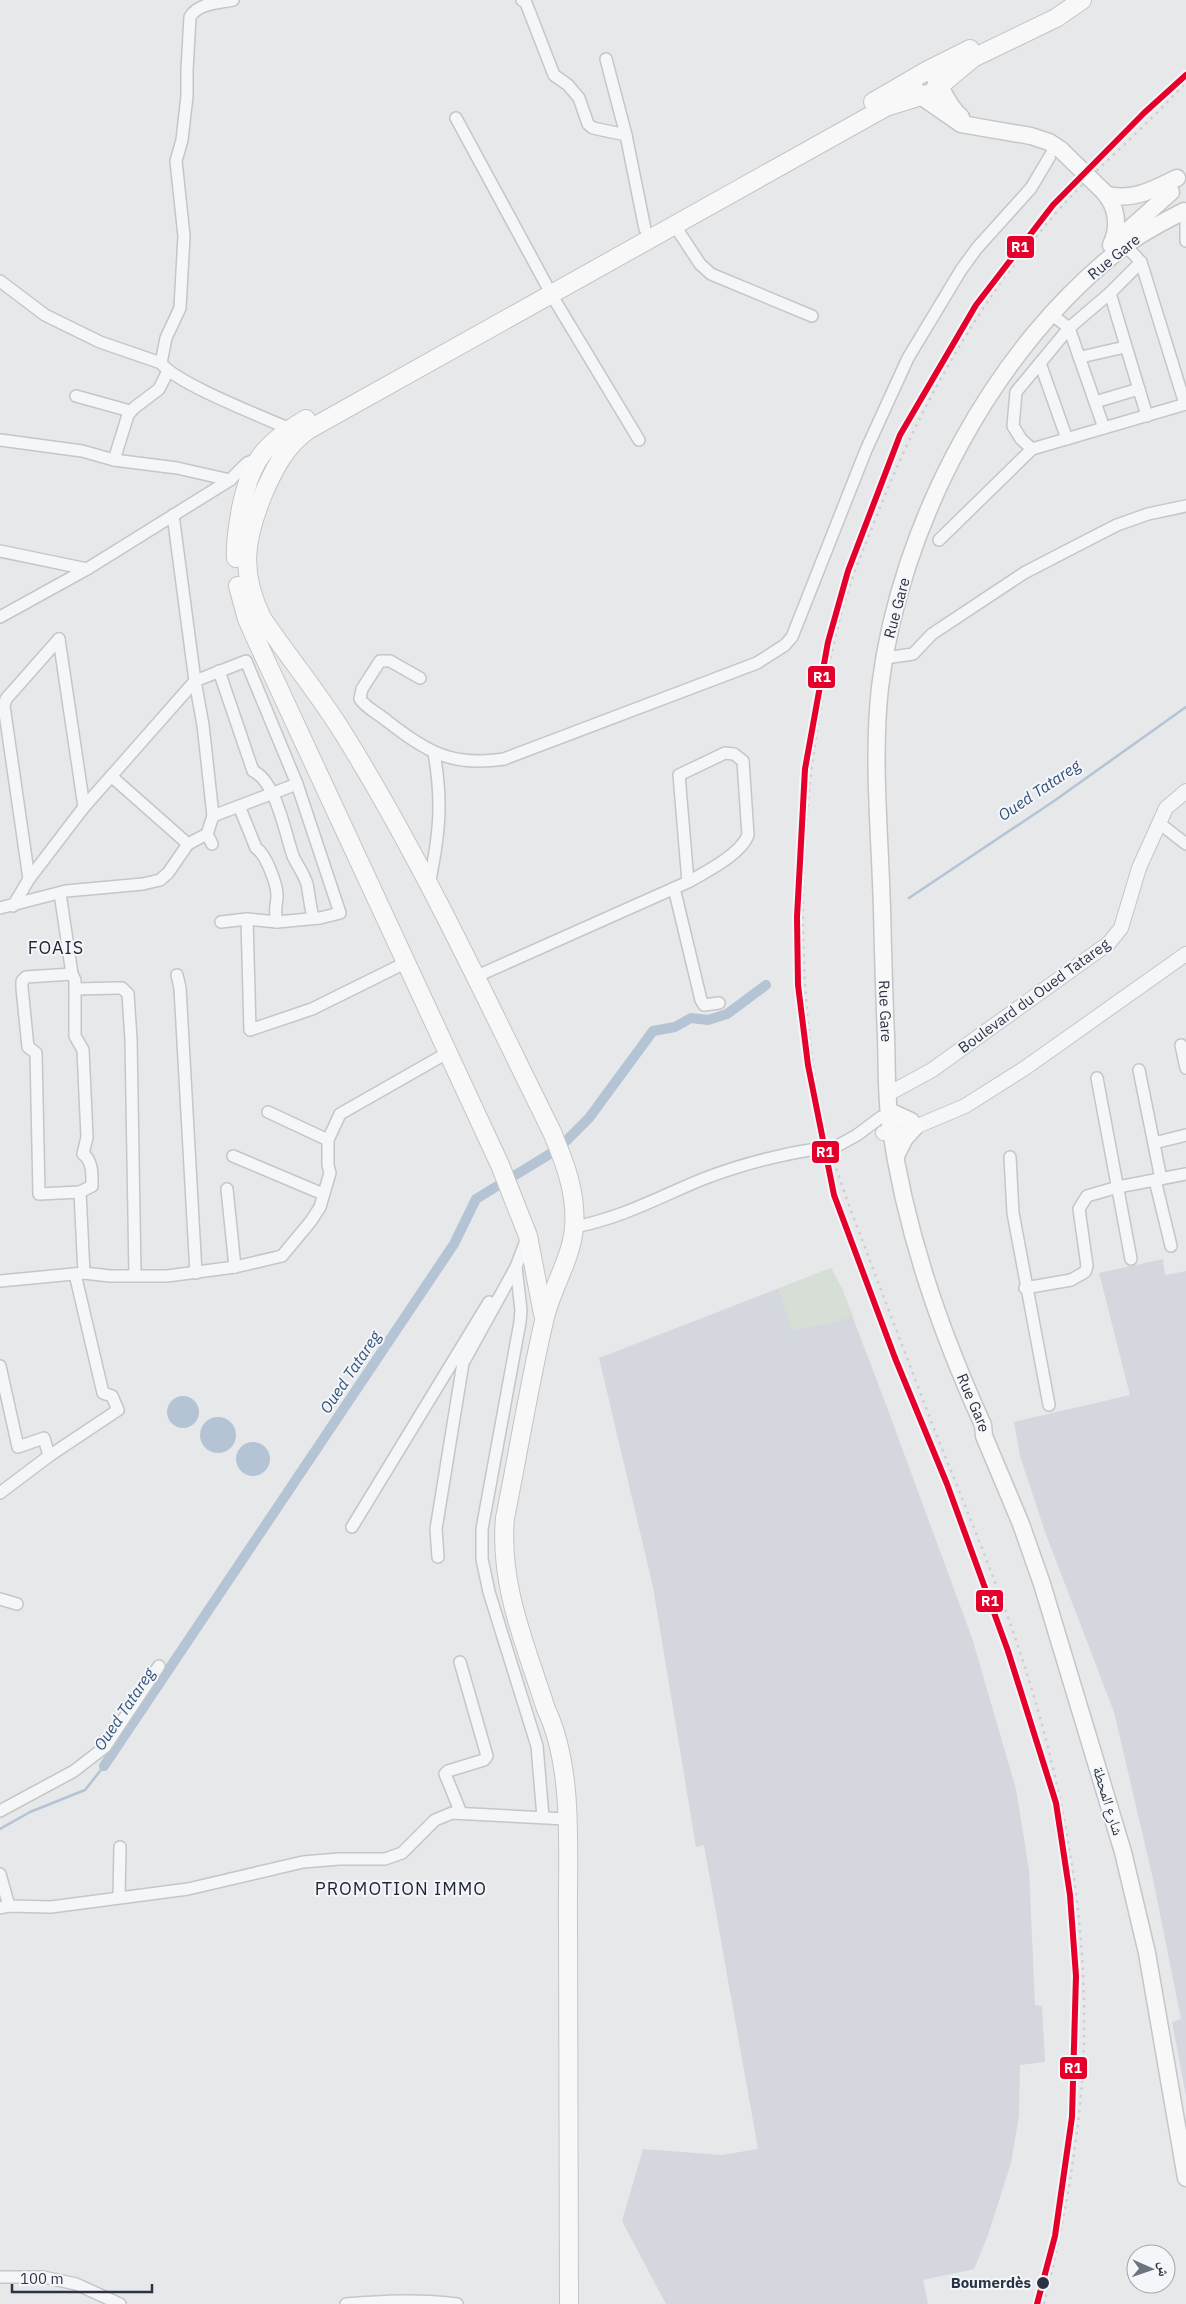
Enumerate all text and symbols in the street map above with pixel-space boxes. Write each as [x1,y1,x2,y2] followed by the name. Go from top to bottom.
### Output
[1084,230,1144,284] street label: Rue Gare
[1006,235,1035,259] line badge: R1
[1011,238,1030,256] text: R1
[879,575,914,640] street label: Rue Gare
[807,665,836,689] line badge: R1
[813,668,832,686] text: R1
[994,755,1085,825] water label: Oued Tatareg
[954,934,1113,1057] street label: Boulevard du Oued Tatareg
[28,936,84,959] district label: FOAIS
[875,980,896,1042] street label: Rue Gare
[811,1140,840,1164] line badge: R1
[816,1143,835,1161] text: R1
[315,1326,385,1417] water label: Oued Tatareg
[953,1371,994,1433] street label: Rue Gare
[975,1589,1004,1613] line badge: R1
[981,1592,1000,1610] text: R1
[89,1663,159,1754] water label: Oued Tatareg
[1088,1764,1128,1838] street label: شارع المحطة
[315,1877,487,1900] district label: PROMOTION IMMO
[1059,2056,1088,2080] line badge: R1
[1064,2059,1083,2077] text: R1
[1126,2244,1176,2294] north arrow
[12,2262,152,2294] scale bar
[1155,2262,1173,2277] text: ش
[20,2269,64,2288] text: 100 m
[951,2273,1031,2292] place label: Boumerdès
[1035,2275,1051,2291] marker: Boumerdès

